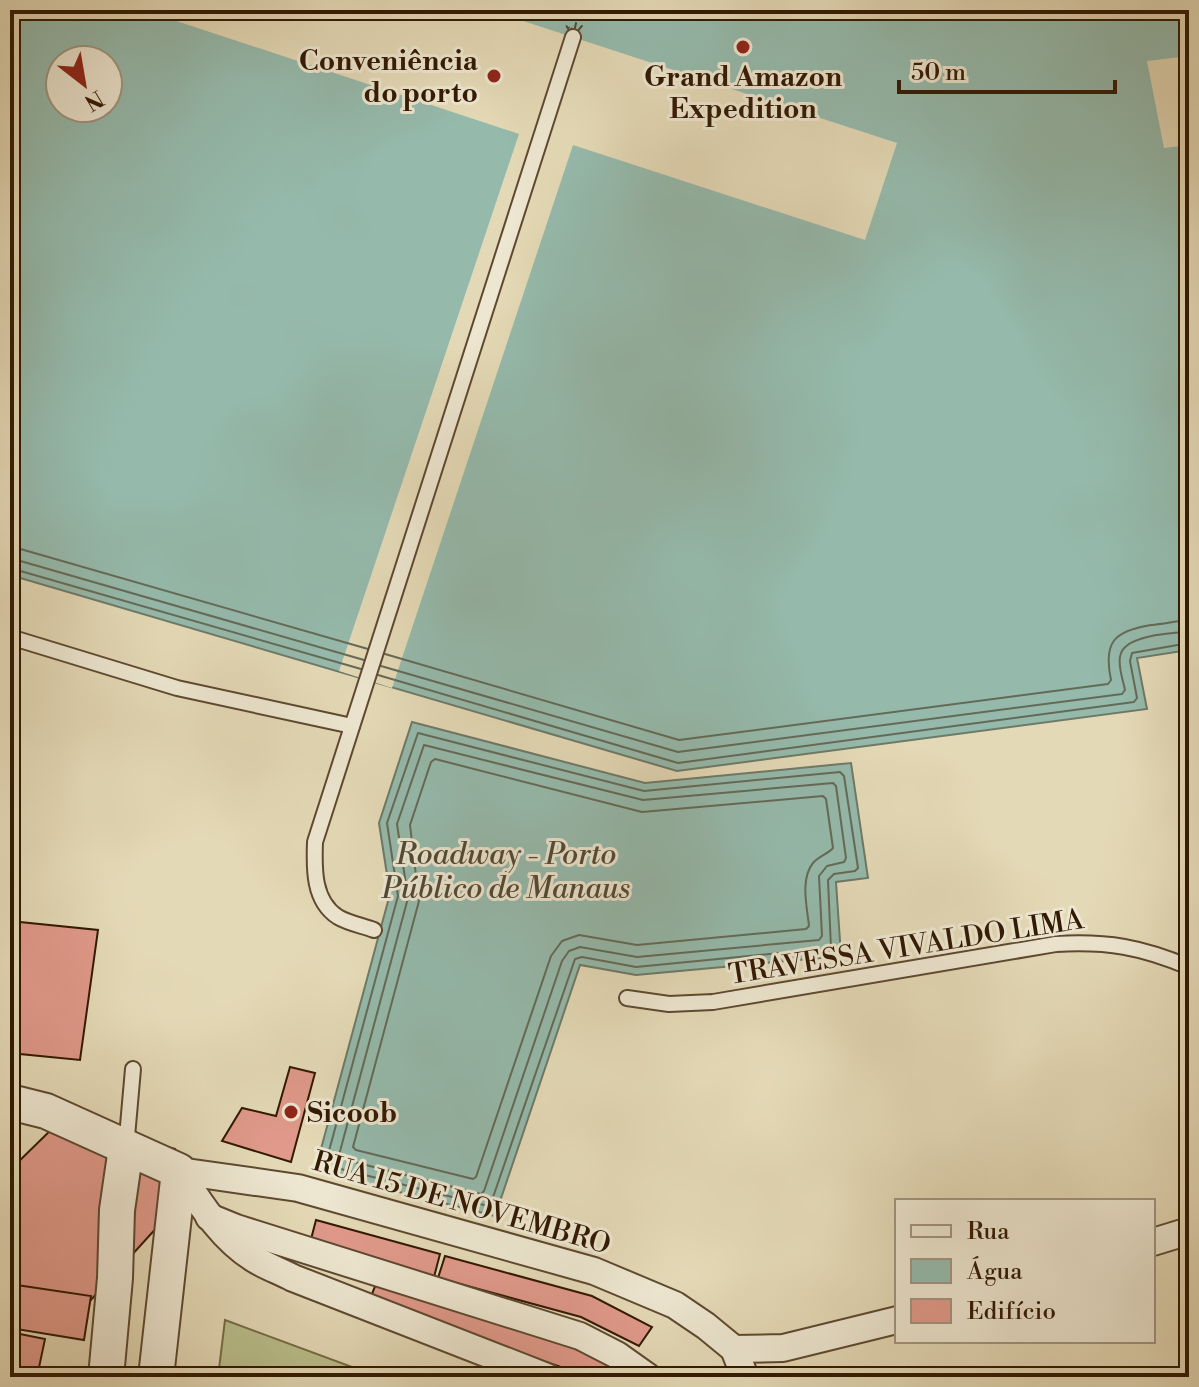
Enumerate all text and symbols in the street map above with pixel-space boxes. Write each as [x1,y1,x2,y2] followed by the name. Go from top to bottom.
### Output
[734,38,752,56] marker: Grand Amazon Expedition
[44,44,124,124] north arrow
[299,44,479,111] place label: Conveniência do porto
[899,44,1115,94] scale bar
[911,58,966,88] text: 50 m
[644,60,842,127] place label: Grand Amazon Expedition
[485,67,503,85] marker: Conveniência do porto
[79,84,108,116] text: N
[381,836,630,908] water label: Roadway - Porto Público de Manaus
[726,902,1087,993] street label: TRAVESSA VIVALDO LIMA
[307,1096,397,1131] place label: Sicoob
[282,1103,300,1121] marker: Sicoob
[308,1144,615,1263] street label: RUA 15 DE NOVEMBRO
[895,1199,1155,1343] legend
[967,1217,1010,1247] text: Rua
[966,1256,1023,1287] text: Água
[967,1297,1056,1327] text: Edifício

